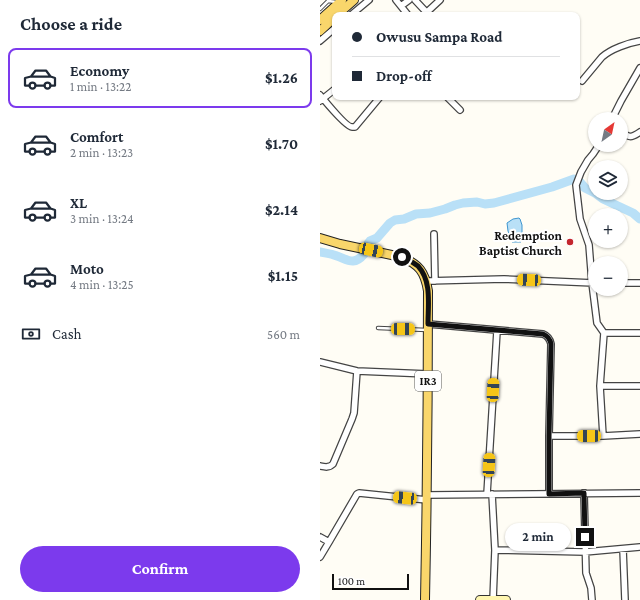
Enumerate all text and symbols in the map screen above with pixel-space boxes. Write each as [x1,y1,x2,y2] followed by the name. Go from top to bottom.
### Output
[20,14,122,34] text: Choose a ride
[376,29,503,45] text: Owusu Sampa Road
[22,60,58,96] icon: car
[70,63,129,79] text: Economy
[376,68,432,84] text: Drop-off
[265,70,298,86] text: $1.26
[70,79,131,94] text: 1 min · 13:22
[588,112,628,152] north arrow
[588,112,628,296] map controls
[22,126,58,162] icon: car
[70,129,124,145] text: Comfort
[265,136,298,152] text: $1.70
[70,145,133,160] text: 2 min · 13:23
[588,160,628,200] button: layers
[22,192,58,228] icon: car
[70,195,87,211] text: XL
[265,202,298,218] text: $2.14
[588,208,628,248] button: +
[70,211,134,226] text: 3 min · 13:24
[479,228,563,258] place label: Redemption Baptist Church
[565,237,575,247] marker: Redemption Baptist Church
[358,242,384,258] car
[393,248,411,266] route start
[588,256,628,296] button: −
[22,258,58,294] icon: car
[70,261,104,277] text: Moto
[268,268,298,284] text: $1.15
[517,273,541,287] car
[70,277,134,292] text: 4 min · 13:25
[20,323,42,345] icon: cash
[391,323,415,335] car
[52,326,82,342] text: Cash
[267,327,300,342] text: 560 m
[415,371,441,391] road number: IR3
[486,378,500,402] car
[577,430,601,442] car
[482,453,496,477] car
[392,491,418,505] car
[505,523,571,551] callout: 2 min
[576,528,594,546] route end
[522,529,554,544] text: 2 min
[20,546,300,592] button: Confirm
[332,572,409,591] scale bar
[338,575,365,587] text: 100 m

